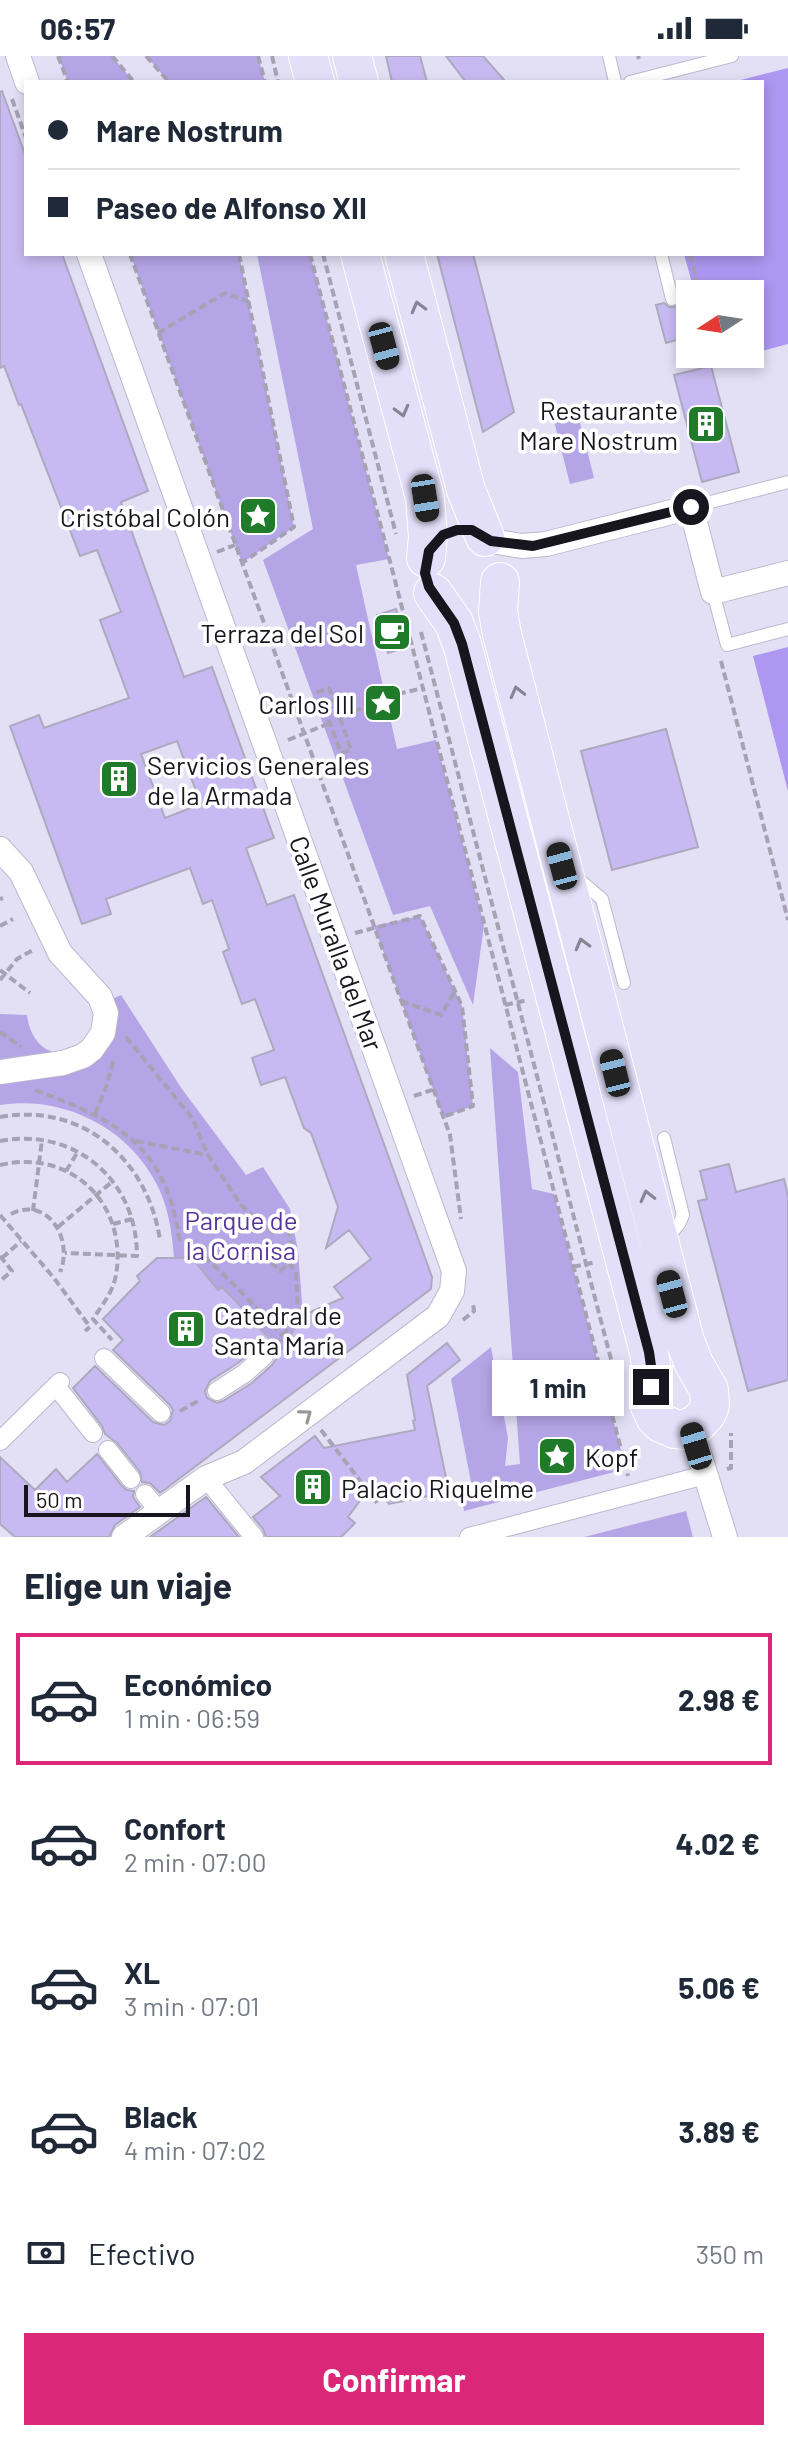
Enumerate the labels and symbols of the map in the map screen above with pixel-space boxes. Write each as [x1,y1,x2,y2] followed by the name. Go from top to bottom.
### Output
[676,280,764,368] north arrow
[411,300,428,314] one-way arrow
[366,320,402,372] car
[519,394,678,455] place label: Restaurante Mare Nostrum
[392,403,409,417] one-way arrow
[685,403,727,445] building icon: Restaurante Mare Nostrum
[409,472,441,524] car
[673,489,709,525] route start
[237,495,279,537] place icon: Cristóbal Colón
[60,501,230,532] place label: Cristóbal Colón
[371,611,413,653] cafe icon: Terraza del Sol
[200,617,364,648] place label: Terraza del Sol
[362,682,404,724] place icon: Carlos III
[509,686,526,700] one-way arrow
[259,688,355,719] place label: Carlos III
[147,749,370,810] place label: Servicios Generales de la Armada
[98,758,140,800] building icon: Servicios Generales de la Armada
[284,831,390,1055] street label: Calle Muralla del Mar
[544,840,580,892] car
[575,937,591,951] one-way arrow
[598,1047,632,1099] car
[639,1189,656,1203] one-way arrow
[184,1204,298,1265] park label: Parque de la Cornisa
[654,1268,690,1320] car
[214,1299,345,1360] place label: Catedral de Santa María
[165,1308,207,1350] building icon: Catedral de Santa María
[491,1359,623,1415] callout: 1 min
[633,1369,669,1405] route end
[297,1411,312,1425] one-way arrow
[678,1420,714,1472] car
[536,1435,578,1477] place icon: Kopf
[585,1441,638,1472] place label: Kopf
[292,1466,334,1508] building icon: Palacio Riquelme
[341,1472,534,1503] place label: Palacio Riquelme
[24,1481,190,1517] scale bar

